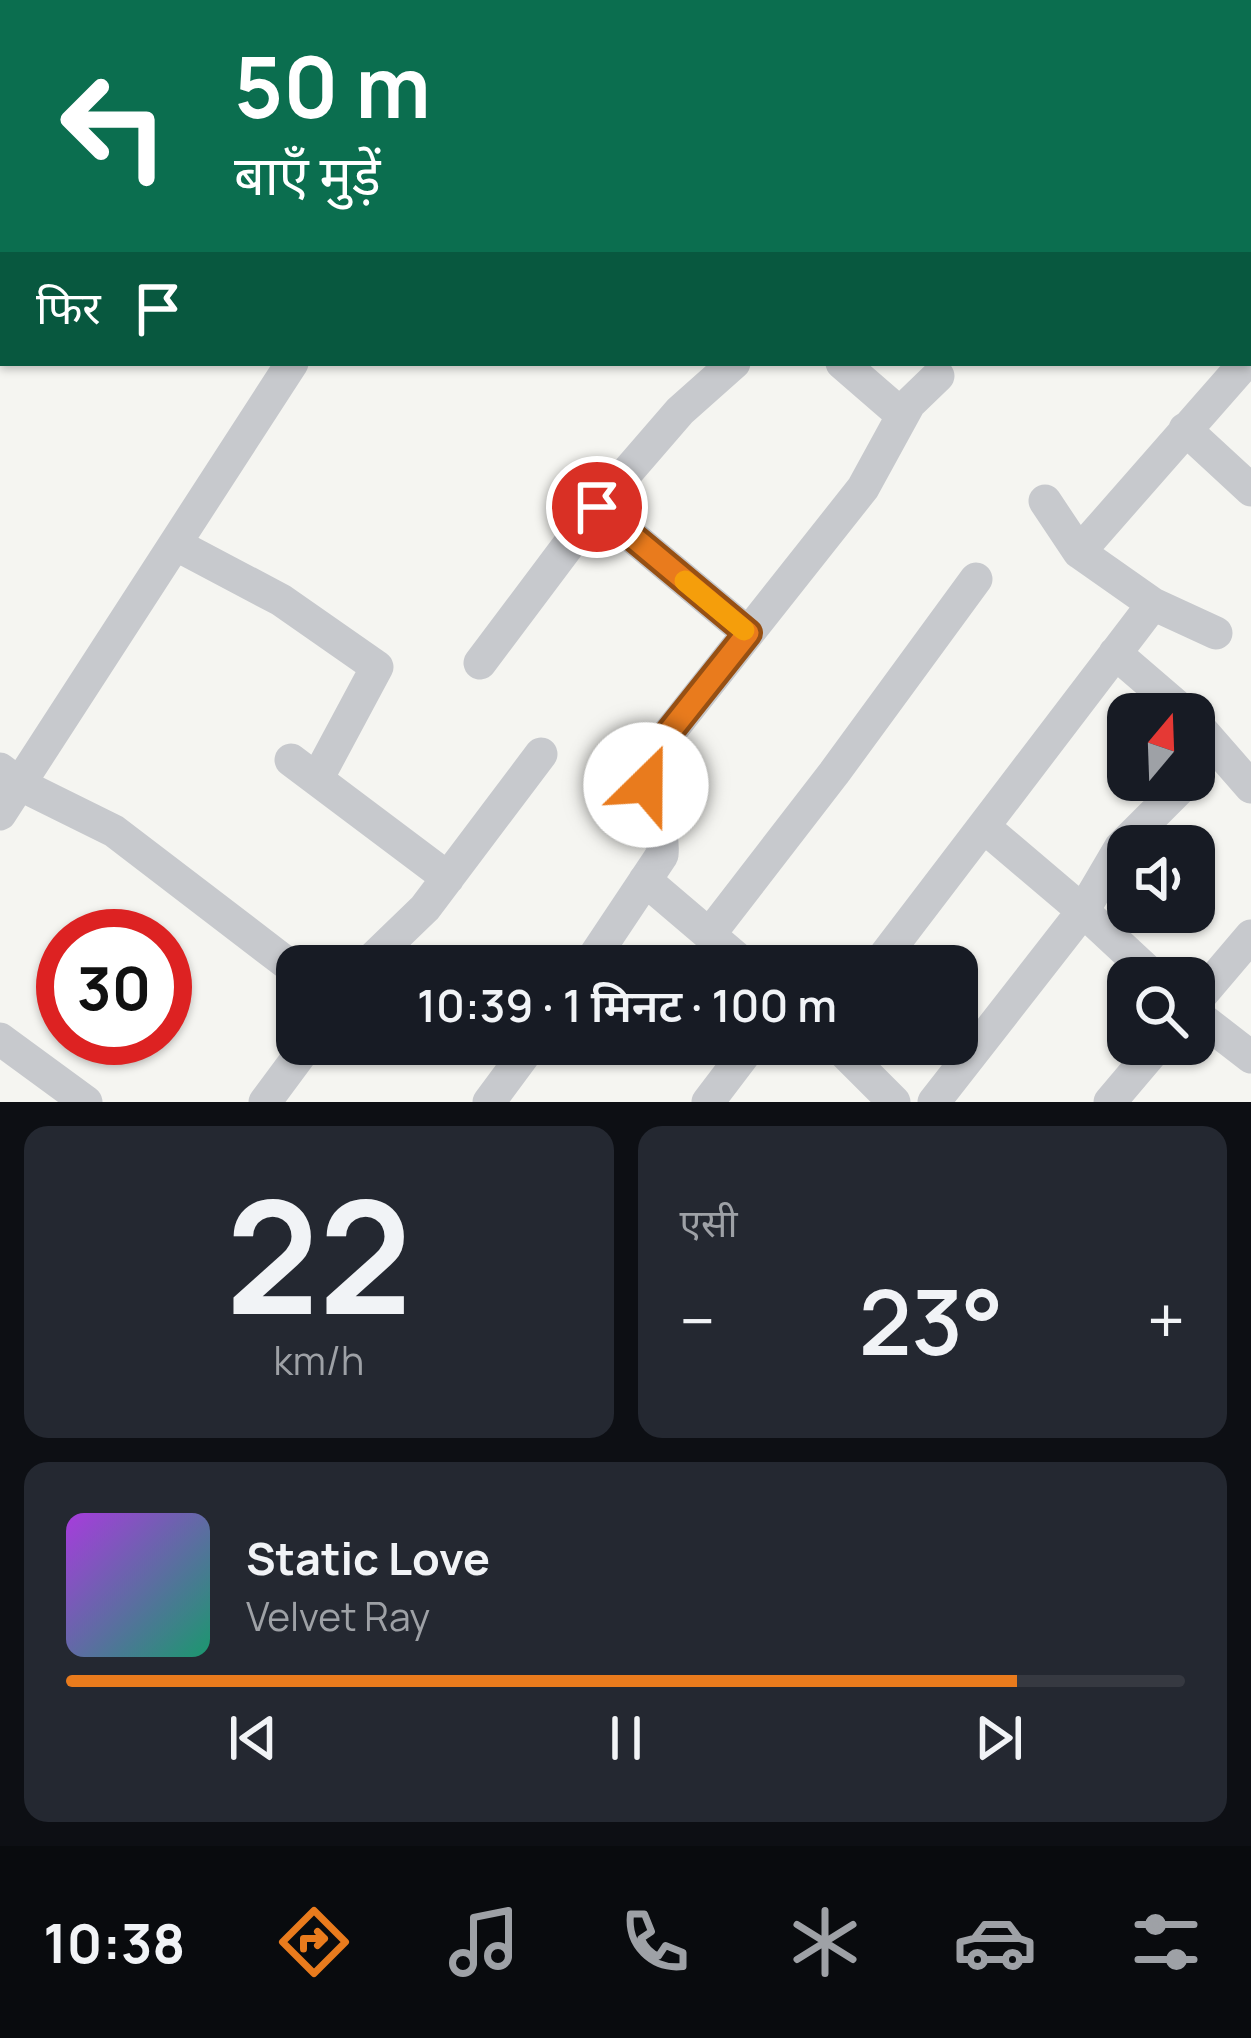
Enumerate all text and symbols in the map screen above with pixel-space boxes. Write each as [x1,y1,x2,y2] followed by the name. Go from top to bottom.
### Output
[234,28,431,143] text: 50 m
[36,48,192,204] icon: left
[234,137,381,211] text: बाएँ मुड़ें
[36,276,101,338] text: फिर
[125,276,191,342] icon: arrive
[546,456,648,558] pin
[564,474,630,540] icon: arrive
[1107,693,1215,801] north arrow
[1107,693,1215,1065] map controls
[583,722,709,848] position arrow
[1107,825,1215,933] button: sound
[36,909,192,1065] speed limit sign: 30
[1107,957,1215,1065] button: search
[417,974,837,1036] text: 10:39 · 1 मिनट · 100 m
[226,1148,412,1361] text: 22
[680,1195,738,1249] text: एसी
[859,1259,1003,1382] text: 23°
[680,1275,715,1365] text: −
[1147,1275,1185,1365] text: +
[273,1333,364,1387] text: km/h
[246,1527,490,1589] text: Static Love
[246,1589,430,1643] text: Velvet Ray
[220,1705,286,1771] icon: previous
[593,1705,659,1771] icon: pause
[966,1705,1032,1771] icon: next
[272,1900,356,1984] icon: directions
[442,1900,526,1984] icon: music
[613,1900,697,1984] icon: phone
[783,1900,867,1984] icon: climate
[953,1900,1037,1984] icon: car
[1124,1900,1208,1984] icon: filters
[43,1905,185,1979] text: 10:38

